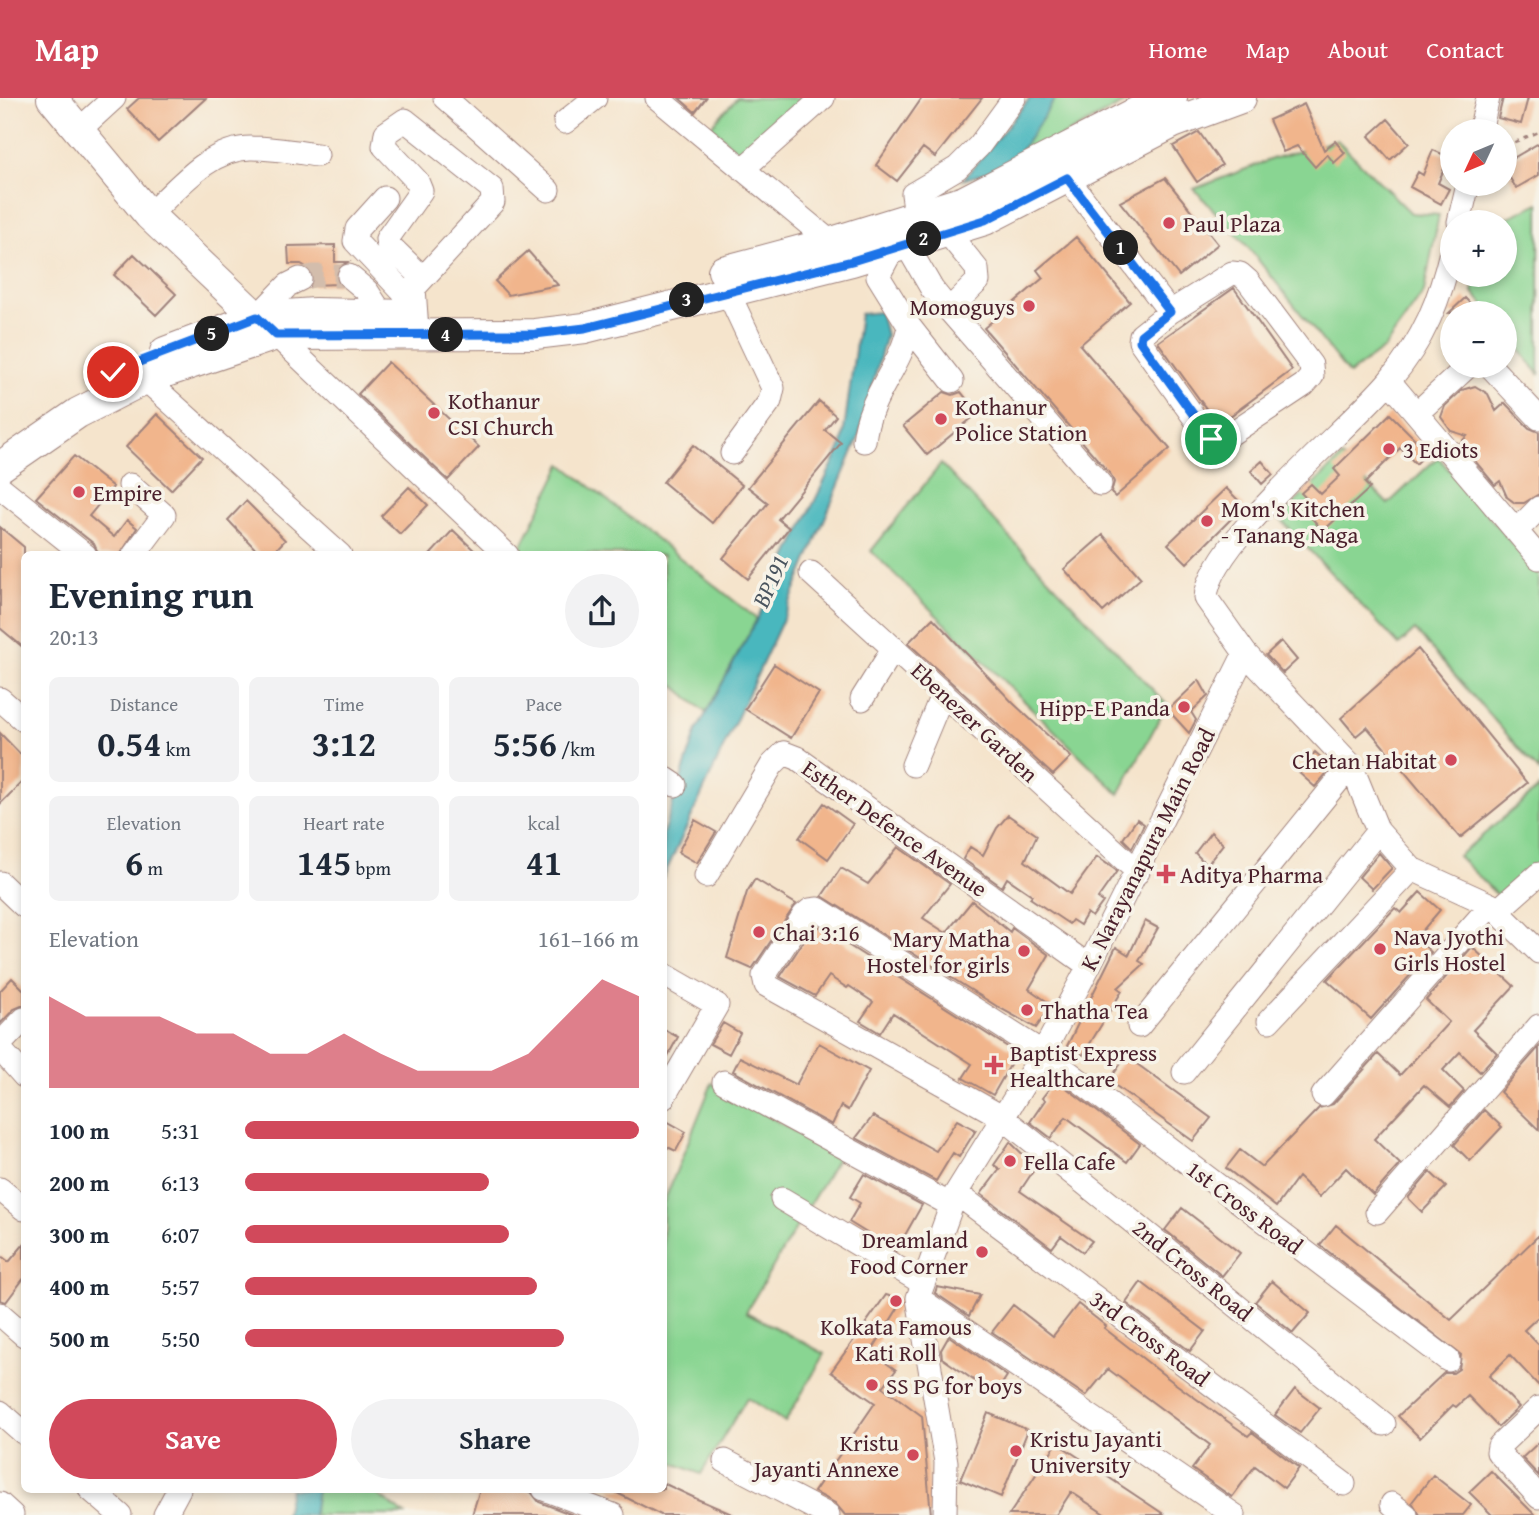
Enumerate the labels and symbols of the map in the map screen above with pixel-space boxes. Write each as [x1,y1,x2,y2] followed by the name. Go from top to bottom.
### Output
[1440,119,1517,196] north arrow
[1183,207,1281,240] place label: Paul Plaza
[1161,215,1177,231] marker: Paul Plaza
[906,222,942,256] pin: 2
[1104,230,1138,266] pin: 1
[670,282,704,318] pin: 3
[909,290,1015,323] place label: Momoguys
[1021,298,1037,314] marker: Momoguys
[194,316,230,352] pin: 5
[428,317,464,352] pin: 4
[83,342,143,402] pin
[448,384,554,443] place label: Kothanur CSI Church
[955,390,1088,449] place label: Kothanur Police Station
[426,405,442,421] marker: Kothanur CSI Church
[1181,409,1241,469] pin
[933,411,949,427] marker: Kothanur Police Station
[1403,433,1479,466] place label: 3 Ediots
[1381,441,1397,457] marker: 3 Ediots
[93,476,162,509] place label: Empire
[71,484,87,500] marker: Empire
[1221,492,1365,551] place label: Mom's Kitchen - Tanang Naga
[1199,513,1215,529] marker: Mom's Kitchen - Tanang Naga
[743,549,797,614] water label: BP191
[904,654,1046,790] street label: Ebenezer Garden
[1040,691,1170,724] place label: Hipp-E Panda
[1176,699,1192,715] marker: Hipp-E Panda
[1071,721,1223,976] street label: K. Narayanapura Main Road
[1292,744,1437,777] place label: Chetan Habitat
[796,751,994,905] street label: Esther Defence Avenue
[1443,752,1459,768] marker: Chetan Habitat
[1180,858,1323,891] place label: Aditya Pharma
[1158,866,1174,882] marker: Aditya Pharma
[773,916,860,949] place label: Chai 3:16
[1394,920,1506,979] place label: Nava Jyothi Girls Hostel
[867,922,1010,981] place label: Mary Matha Hostel for girls
[751,924,767,940] marker: Chai 3:16
[1372,941,1388,957] marker: Nava Jyothi Girls Hostel
[1016,943,1032,959] marker: Mary Matha Hostel for girls
[1041,994,1148,1027] place label: Thatha Tea
[1019,1002,1035,1018] marker: Thatha Tea
[1010,1036,1157,1095] place label: Baptist Express Healthcare
[984,1055,1004,1075] marker: Baptist Express Healthcare
[1024,1145,1116,1178] place label: Fella Cafe
[1180,1152,1311,1262] street label: 1st Cross Road
[1002,1153,1018,1169] marker: Fella Cafe
[1126,1211,1261,1329] street label: 2nd Cross Road
[850,1223,969,1282] place label: Dreamland Food Corner
[974,1244,990,1260] marker: Dreamland Food Corner
[1083,1282,1217,1394] street label: 3rd Cross Road
[888,1293,904,1309] marker: Kolkata Famous Kati Roll
[820,1310,972,1369] place label: Kolkata Famous Kati Roll
[886,1369,1022,1402] place label: SS PG for boys
[864,1377,880,1393] marker: SS PG for boys
[1030,1422,1162,1481] place label: Kristu Jayanti University
[751,1426,900,1485] place label: Kristu Jayanti Annexe
[1008,1443,1024,1459] marker: Kristu Jayanti University
[905,1447,921,1463] marker: Kristu Jayanti Annexe

